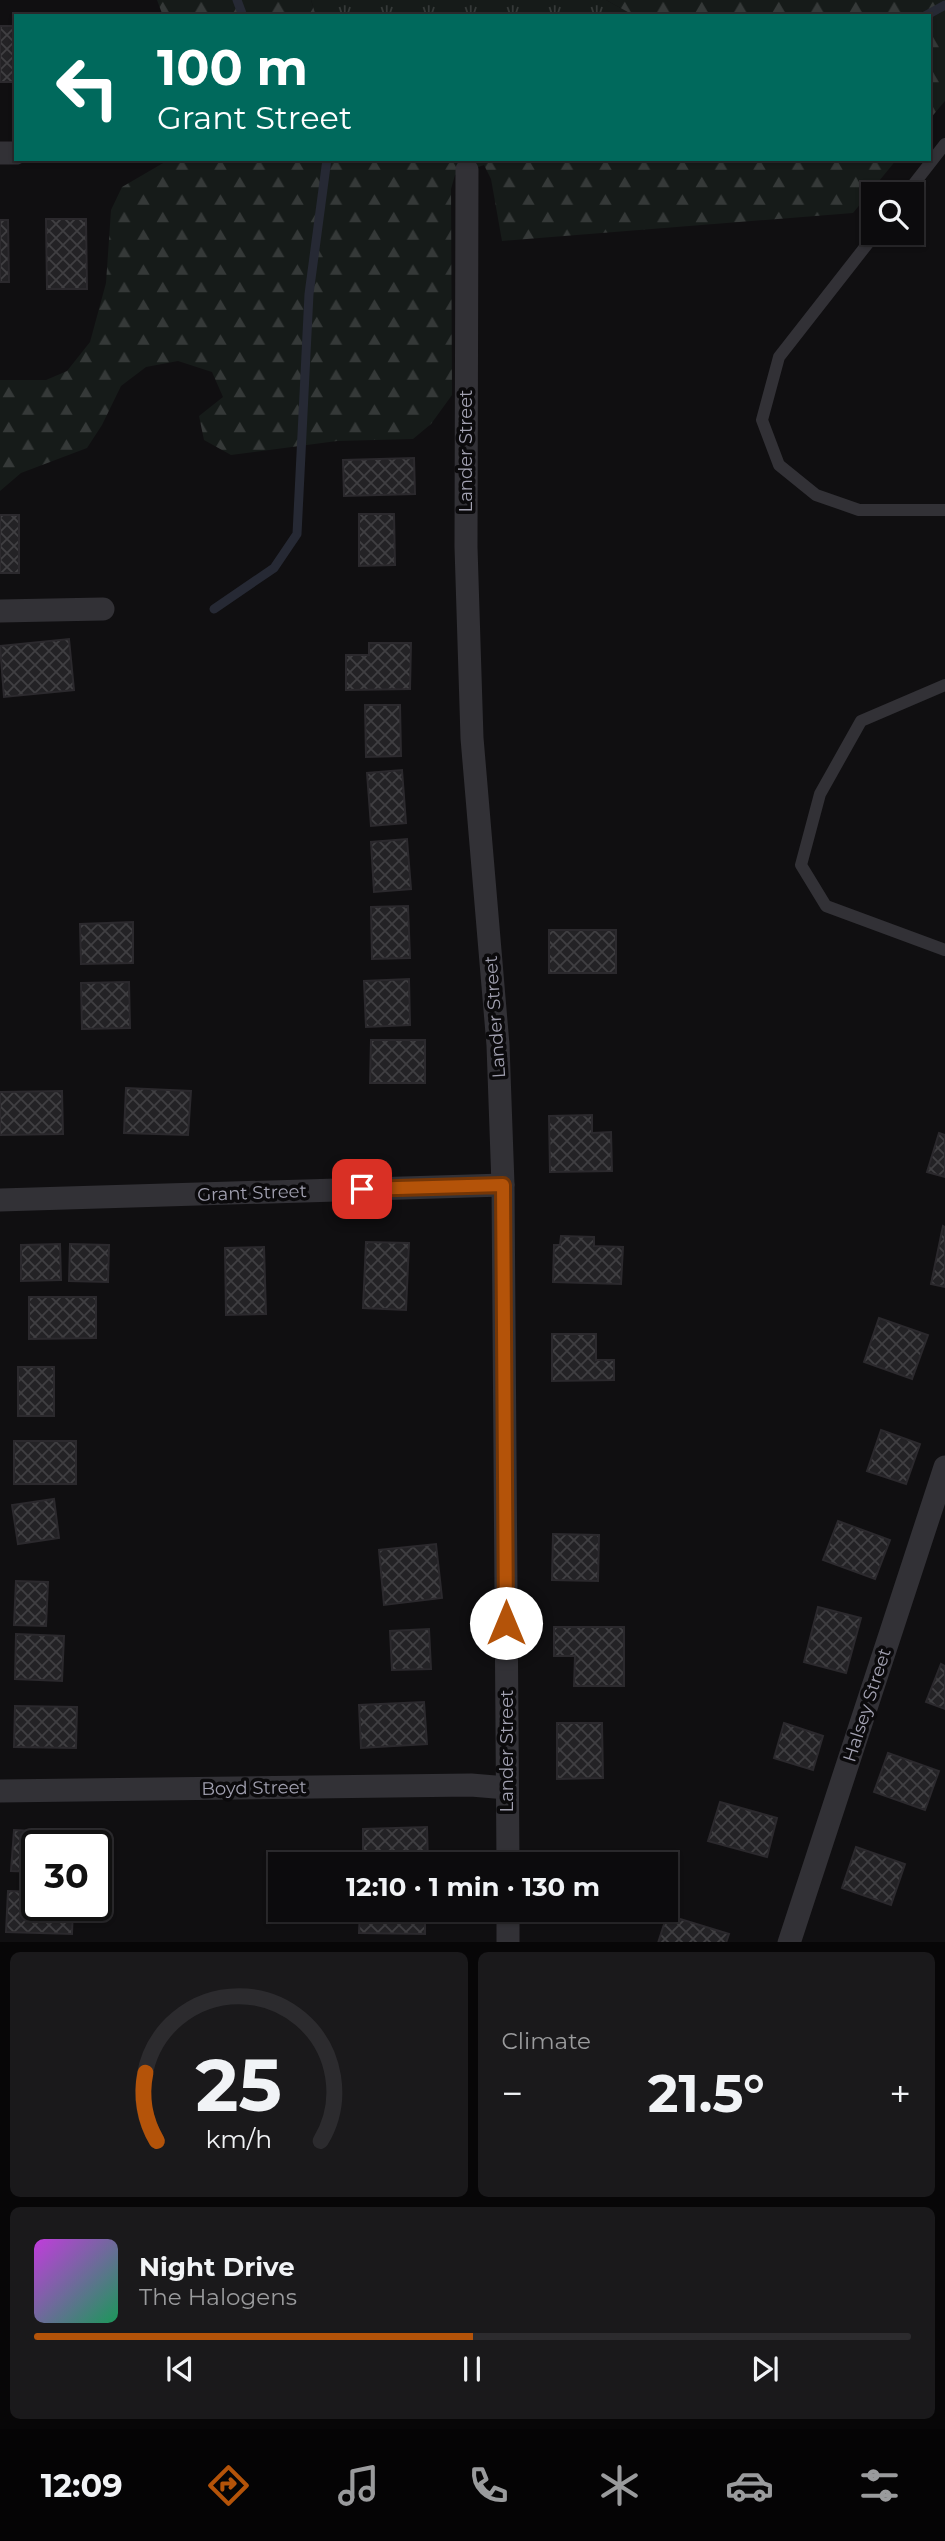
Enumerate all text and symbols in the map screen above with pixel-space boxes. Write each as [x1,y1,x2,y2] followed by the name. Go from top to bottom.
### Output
[157,38,308,97] text: 100 m
[42,42,133,133] icon: left
[157,98,352,137] text: Grant Street
[861,182,924,245] map controls
[861,182,924,245] button: search
[455,390,477,512] street label: Lander Street
[480,955,510,1079] street label: Lander Street
[332,1159,392,1219] pin
[343,1170,381,1208] icon: arrive
[197,1180,307,1206] street label: Grant Street
[469,1586,543,1660] position arrow
[838,1645,896,1765] street label: Halsey Street
[496,1690,518,1812] street label: Lander Street
[201,1776,307,1800] street label: Boyd Street
[21,1830,112,1921] speed limit sign: 30
[346,1871,600,1903] text: 12:10 · 1 min · 130 m
[502,2027,591,2055] text: Climate
[196,2041,282,2129] text: 25
[648,2062,765,2125] text: 21.5°
[502,2070,523,2117] text: −
[889,2070,911,2117] text: +
[205,2123,272,2153] text: km/h
[139,2251,295,2283] text: Night Drive
[139,2283,297,2311] text: The Halogens
[161,2350,199,2388] icon: previous
[453,2350,491,2388] icon: pause
[746,2350,784,2388] icon: next
[204,2461,253,2510] icon: directions
[334,2461,383,2510] icon: music
[464,2461,513,2510] icon: phone
[595,2461,644,2510] icon: climate
[725,2461,774,2510] icon: car
[855,2461,904,2510] icon: filters
[41,2466,123,2505] text: 12:09

